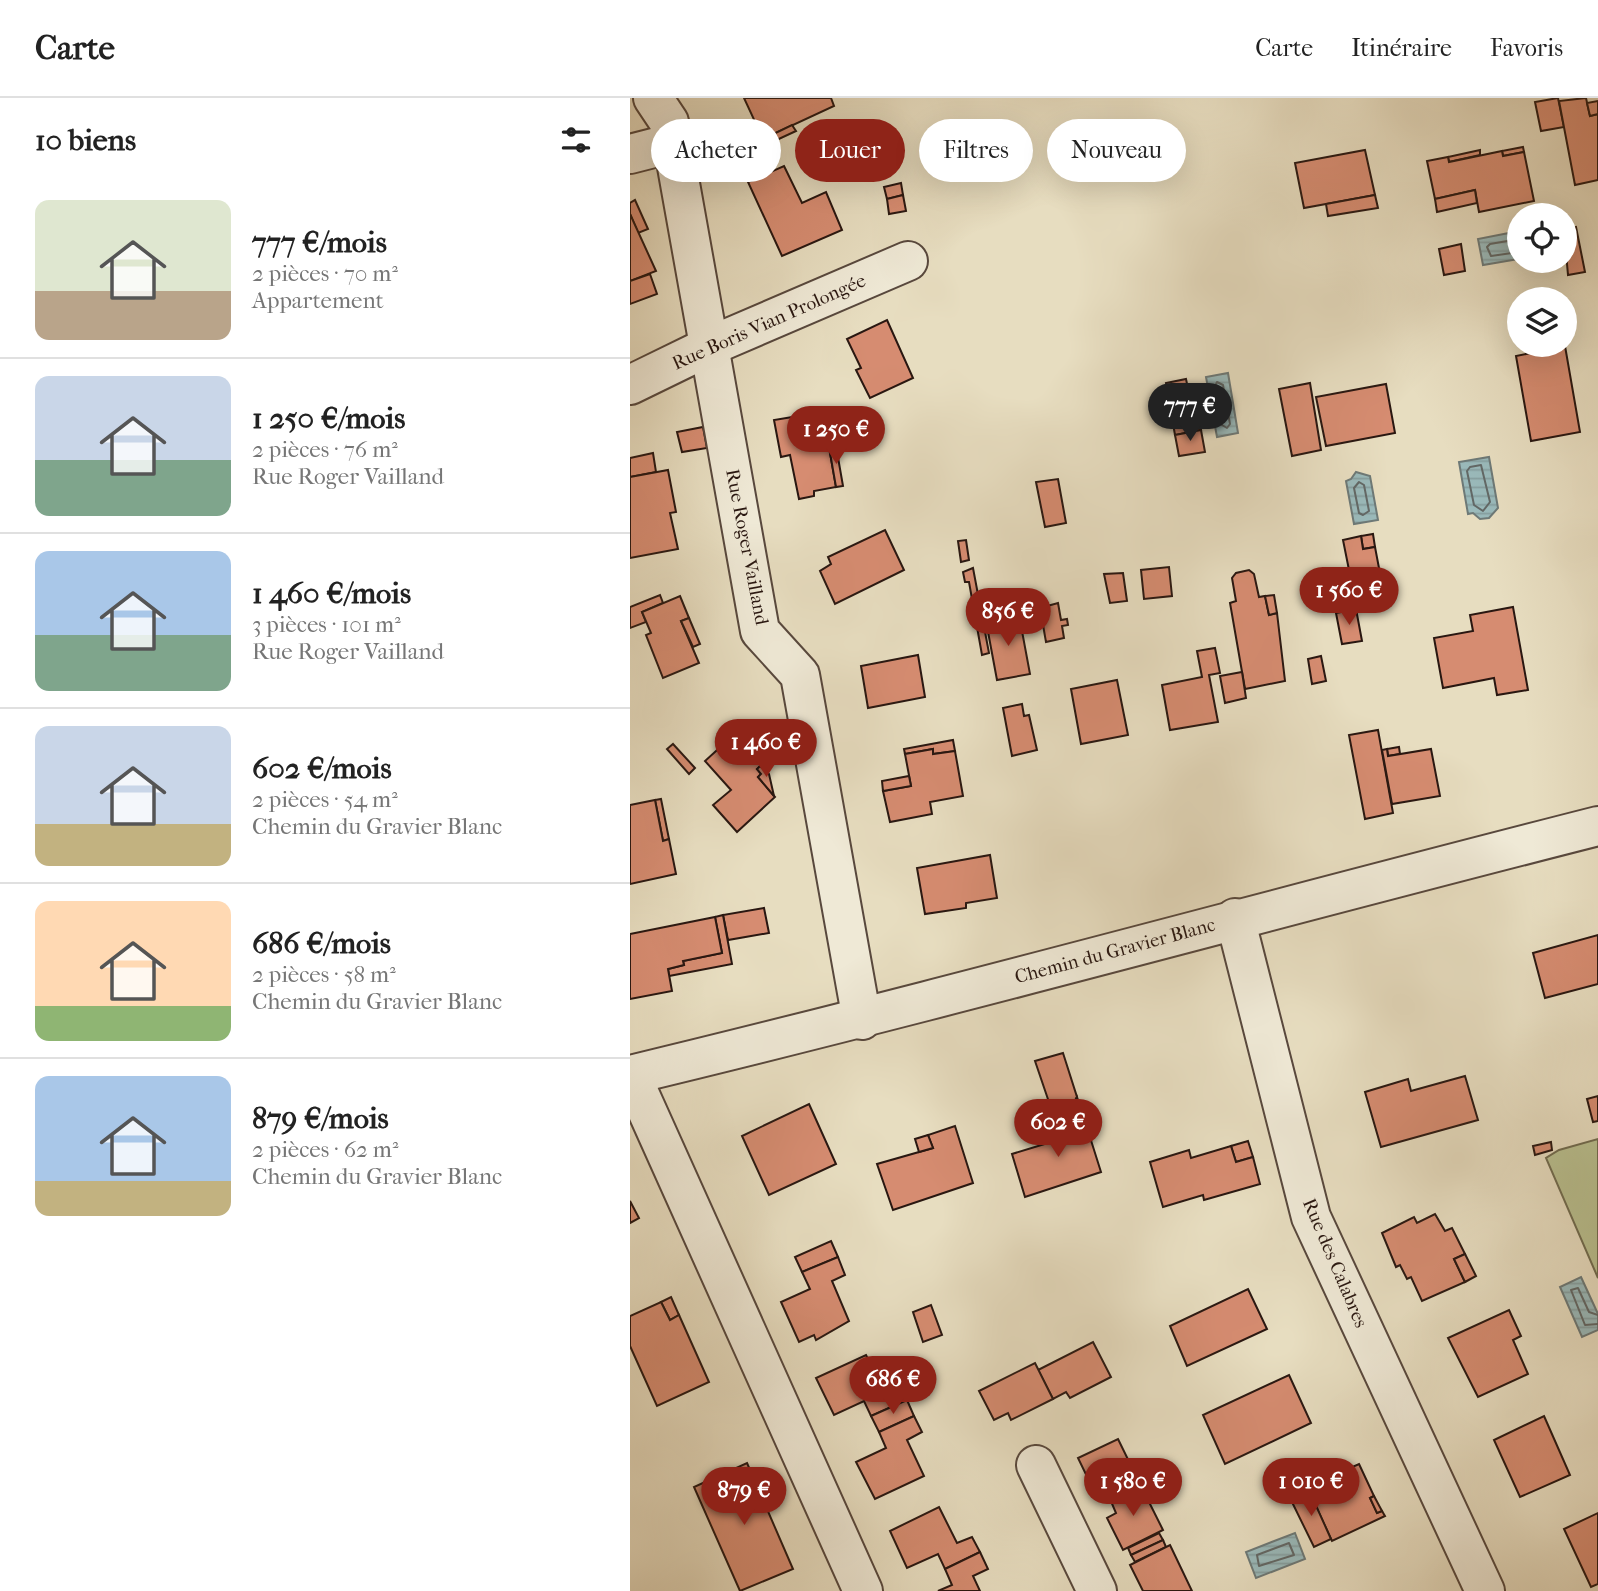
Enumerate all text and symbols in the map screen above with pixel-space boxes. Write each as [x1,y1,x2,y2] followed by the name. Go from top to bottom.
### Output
[35,29,115,68] text: Carte
[1255,34,1313,62] text: Carte
[1351,34,1452,62] text: Itinéraire
[1490,34,1563,62] text: Favoris
[651,119,781,182] chip: Acheter
[795,119,905,182] chip: Louer
[919,119,1033,182] chip: Filtres
[1047,119,1186,182] chip: Nouveau
[557,121,595,159] icon: filters
[35,123,136,158] text: 10 biens
[1507,203,1577,357] map controls
[1507,203,1577,273] button: locate
[252,225,387,260] text: 777 €/mois
[91,228,175,312] icon: home
[252,260,398,287] text: 2 pièces · 70 m²
[669,269,869,375] street label: Rue Boris Vian Prolongée
[252,287,384,314] text: Appartement
[1507,287,1577,357] button: layers
[1141,384,1239,443] pin: 777 €
[1164,392,1216,419] text: 777 €
[252,401,405,436] text: 1 250 €/mois
[91,404,175,488] icon: home
[771,406,901,466] pin: 1 250 €
[803,415,869,442] text: 1 250 €
[252,436,398,463] text: 2 pièces · 76 m²
[252,463,444,490] text: Rue Roger Vailland
[721,467,773,628] street label: Rue Roger Vailland
[1284,568,1414,627] pin: 1 560 €
[252,576,411,611] text: 1 460 €/mois
[1316,576,1382,603] text: 1 560 €
[91,579,175,663] icon: home
[959,588,1057,648] pin: 856 €
[982,597,1034,624] text: 856 €
[252,611,401,638] text: 3 pièces · 101 m²
[252,638,444,665] text: Rue Roger Vailland
[701,720,831,779] pin: 1 460 €
[731,728,801,755] text: 1 460 €
[252,751,392,786] text: 602 €/mois
[91,754,175,838] icon: home
[252,786,398,813] text: 2 pièces · 54 m²
[252,813,502,840] text: Chemin du Gravier Blanc
[1012,914,1218,988] street label: Chemin du Gravier Blanc
[252,926,391,961] text: 686 €/mois
[91,929,175,1013] icon: home
[252,961,396,988] text: 2 pièces · 58 m²
[252,988,502,1015] text: Chemin du Gravier Blanc
[1009,1100,1107,1159] pin: 602 €
[252,1101,389,1136] text: 879 €/mois
[91,1104,175,1188] icon: home
[1030,1108,1086,1135] text: 602 €
[252,1136,398,1163] text: 2 pièces · 62 m²
[252,1163,502,1190] text: Chemin du Gravier Blanc
[1298,1195,1372,1331] street label: Rue des Calabres
[844,1356,942,1416] pin: 686 €
[865,1365,921,1392] text: 686 €
[1068,1458,1198,1518] pin: 1 580 €
[1246,1458,1376,1518] pin: 1 010 €
[1100,1467,1166,1494] text: 1 580 €
[1278,1467,1344,1494] text: 1 010 €
[695,1468,793,1527] pin: 879 €
[717,1476,771,1503] text: 879 €

